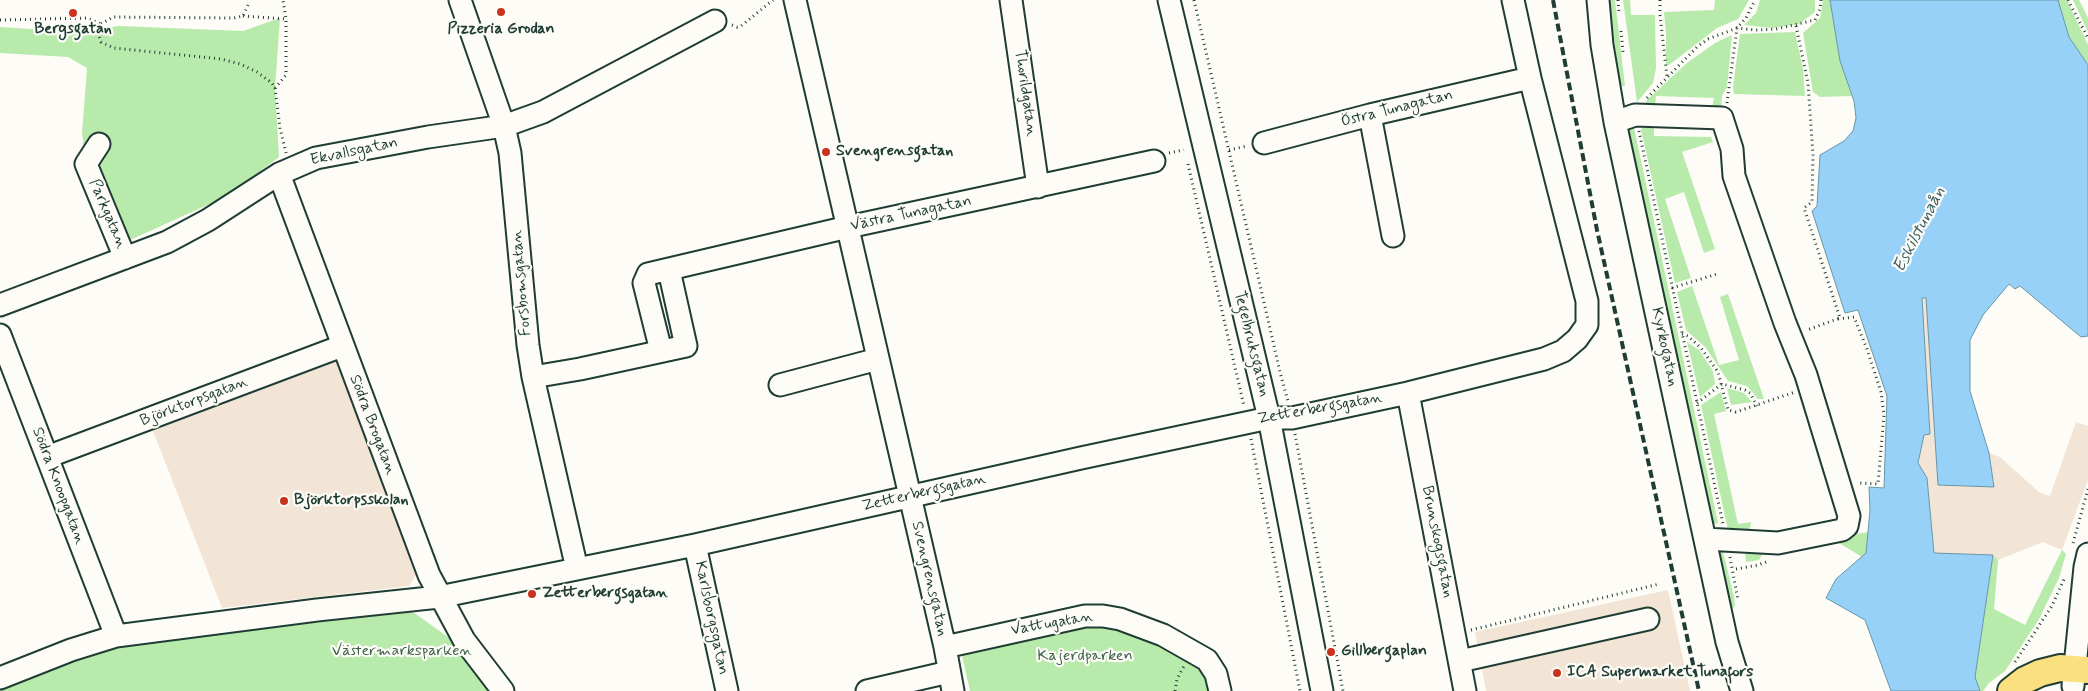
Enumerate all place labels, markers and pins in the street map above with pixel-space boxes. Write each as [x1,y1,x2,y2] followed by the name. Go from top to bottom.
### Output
[495,6,507,18] marker: Pizzeria Grodan
[67,7,79,19] marker: Bergsgatan
[34,20,112,40] place label: Bergsgatan
[448,20,554,40] place label: Pizzeria Grodan
[836,142,953,162] place label: Svengrensgatan
[820,146,832,158] marker: Svengrensgatan
[294,491,408,511] place label: Björktorpsskolan
[278,495,290,507] marker: Björktorpsskolan
[542,584,668,604] place label: Zetterbergsgatan
[526,588,538,600] marker: Zetterbergsgatan
[1341,642,1427,662] place label: Gillbergaplan
[1325,646,1337,658] marker: Gillbergaplan
[1567,663,1753,683] place label: ICA Supermarket Tunafors
[1551,667,1563,679] marker: ICA Supermarket Tunafors

